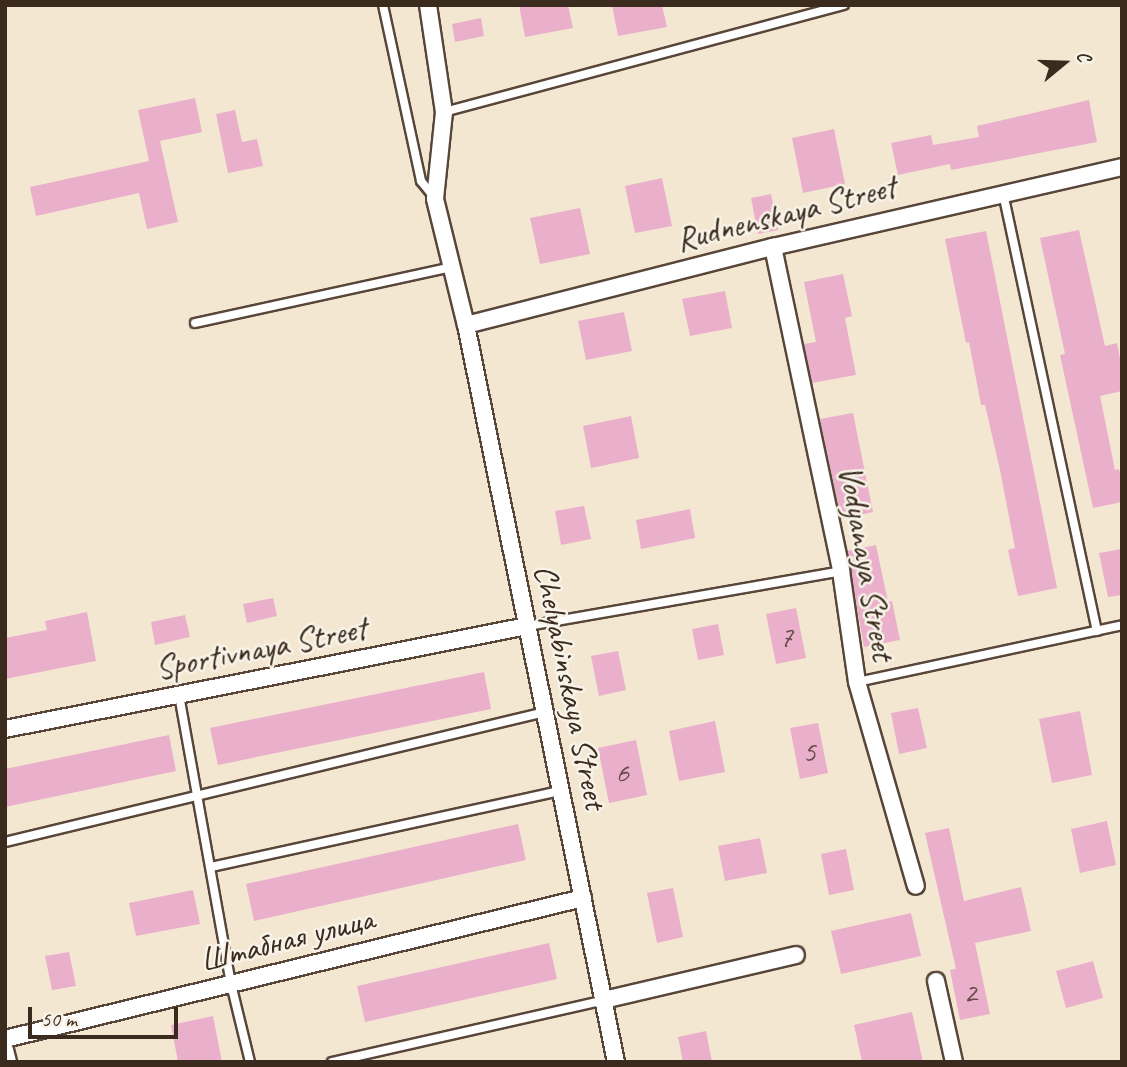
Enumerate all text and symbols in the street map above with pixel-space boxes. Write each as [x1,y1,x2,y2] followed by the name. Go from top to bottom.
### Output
[1029,28,1099,98] north arrow
[1071,48,1097,64] text: С
[672,168,900,260] street label: Rudnenskaya Street
[829,462,903,664] street label: Vodyanaya Street
[525,561,615,813] street label: Chelyabinskaya Street
[152,609,370,689] street label: Sportivnaya Street
[779,618,793,654] house number: 7
[802,733,816,769] house number: 5
[615,754,629,790] house number: 6
[196,899,378,981] street label: Штабная улица
[963,974,977,1010] house number: 2
[32,993,182,1038] scale bar
[41,1006,77,1032] text: 50 m

